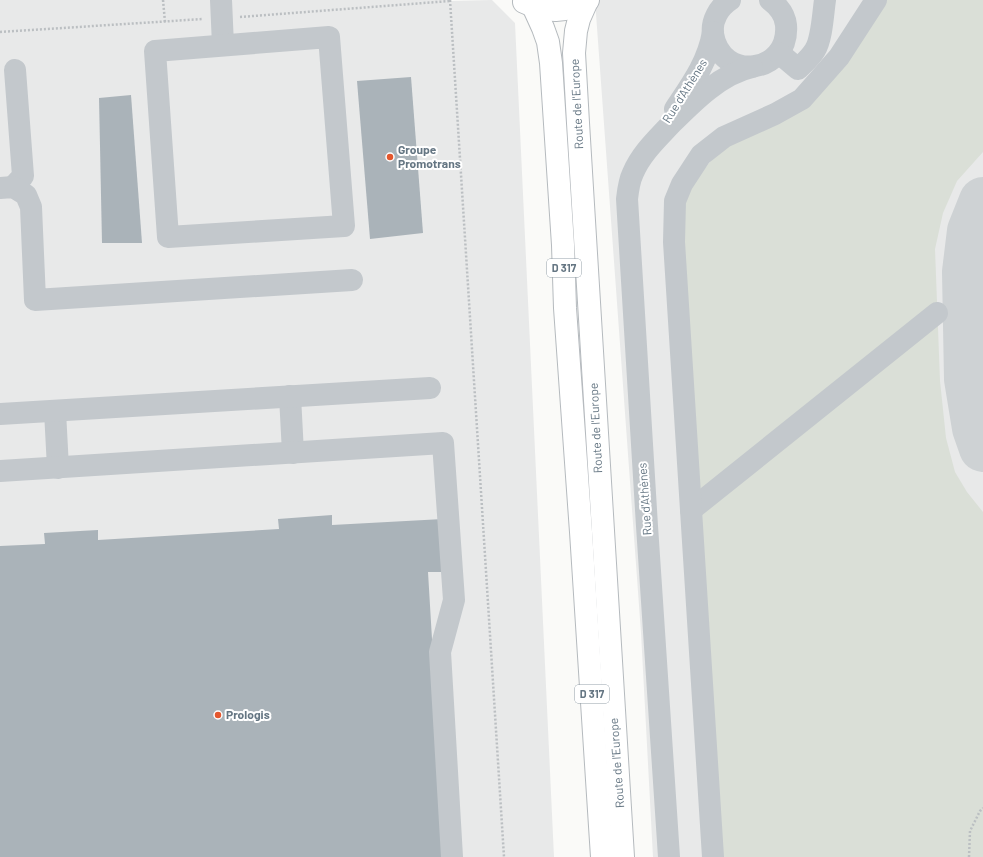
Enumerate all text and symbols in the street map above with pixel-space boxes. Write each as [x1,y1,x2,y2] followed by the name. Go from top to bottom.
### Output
[659,56,709,125] street label: Rue d'Athènes
[567,59,585,150] street label: Route de l'Europe
[398,142,461,170] place label: Groupe Promotrans
[385,152,395,162] marker: Groupe Promotrans
[547,259,581,277] road number: D 317
[586,383,604,474] street label: Route de l'Europe
[634,462,654,536] street label: Rue d'Athènes
[575,685,609,703] road number: D 317
[226,707,270,721] place label: Prologis
[213,710,223,720] marker: Prologis
[606,717,626,809] street label: Route de l'Europe

